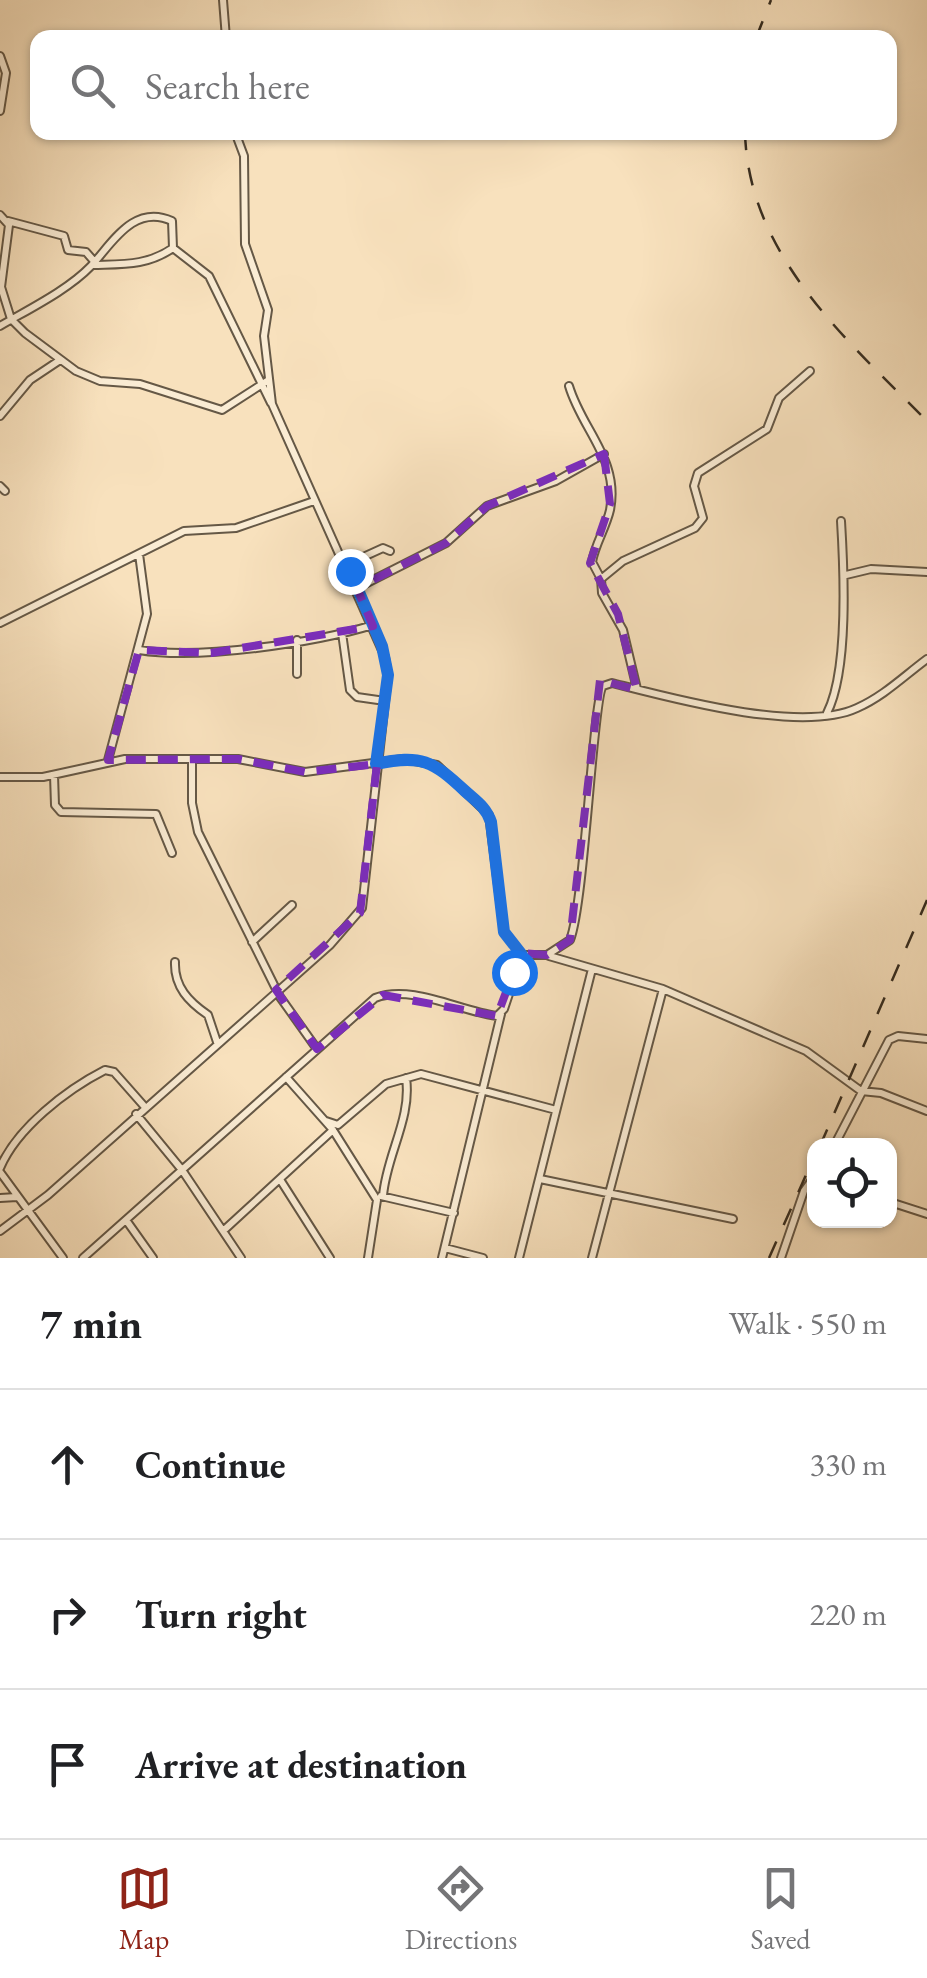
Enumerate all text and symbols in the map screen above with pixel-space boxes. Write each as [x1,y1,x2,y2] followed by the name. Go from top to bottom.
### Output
[30,30,897,140] search box
[65,58,120,113] icon: search
[145,61,310,110] text: Search here
[328,549,374,595] route end
[492,950,538,996] route start
[807,1138,897,1228] map controls
[807,1138,897,1228] button: locate
[40,1296,142,1351] text: 7 min
[729,1302,887,1344] text: Walk · 550 m
[40,1437,95,1492] icon: ahead
[135,1440,286,1489] text: Continue
[810,1443,887,1485] text: 330 m
[40,1587,95,1642] icon: right
[135,1590,307,1639] text: Turn right
[810,1593,887,1635] text: 220 m
[40,1737,95,1792] icon: arrive
[135,1740,467,1789] text: Arrive at destination
[117,1861,172,1957] tab: Map
[405,1861,517,1957] tab: Directions
[750,1861,810,1957] tab: Saved

